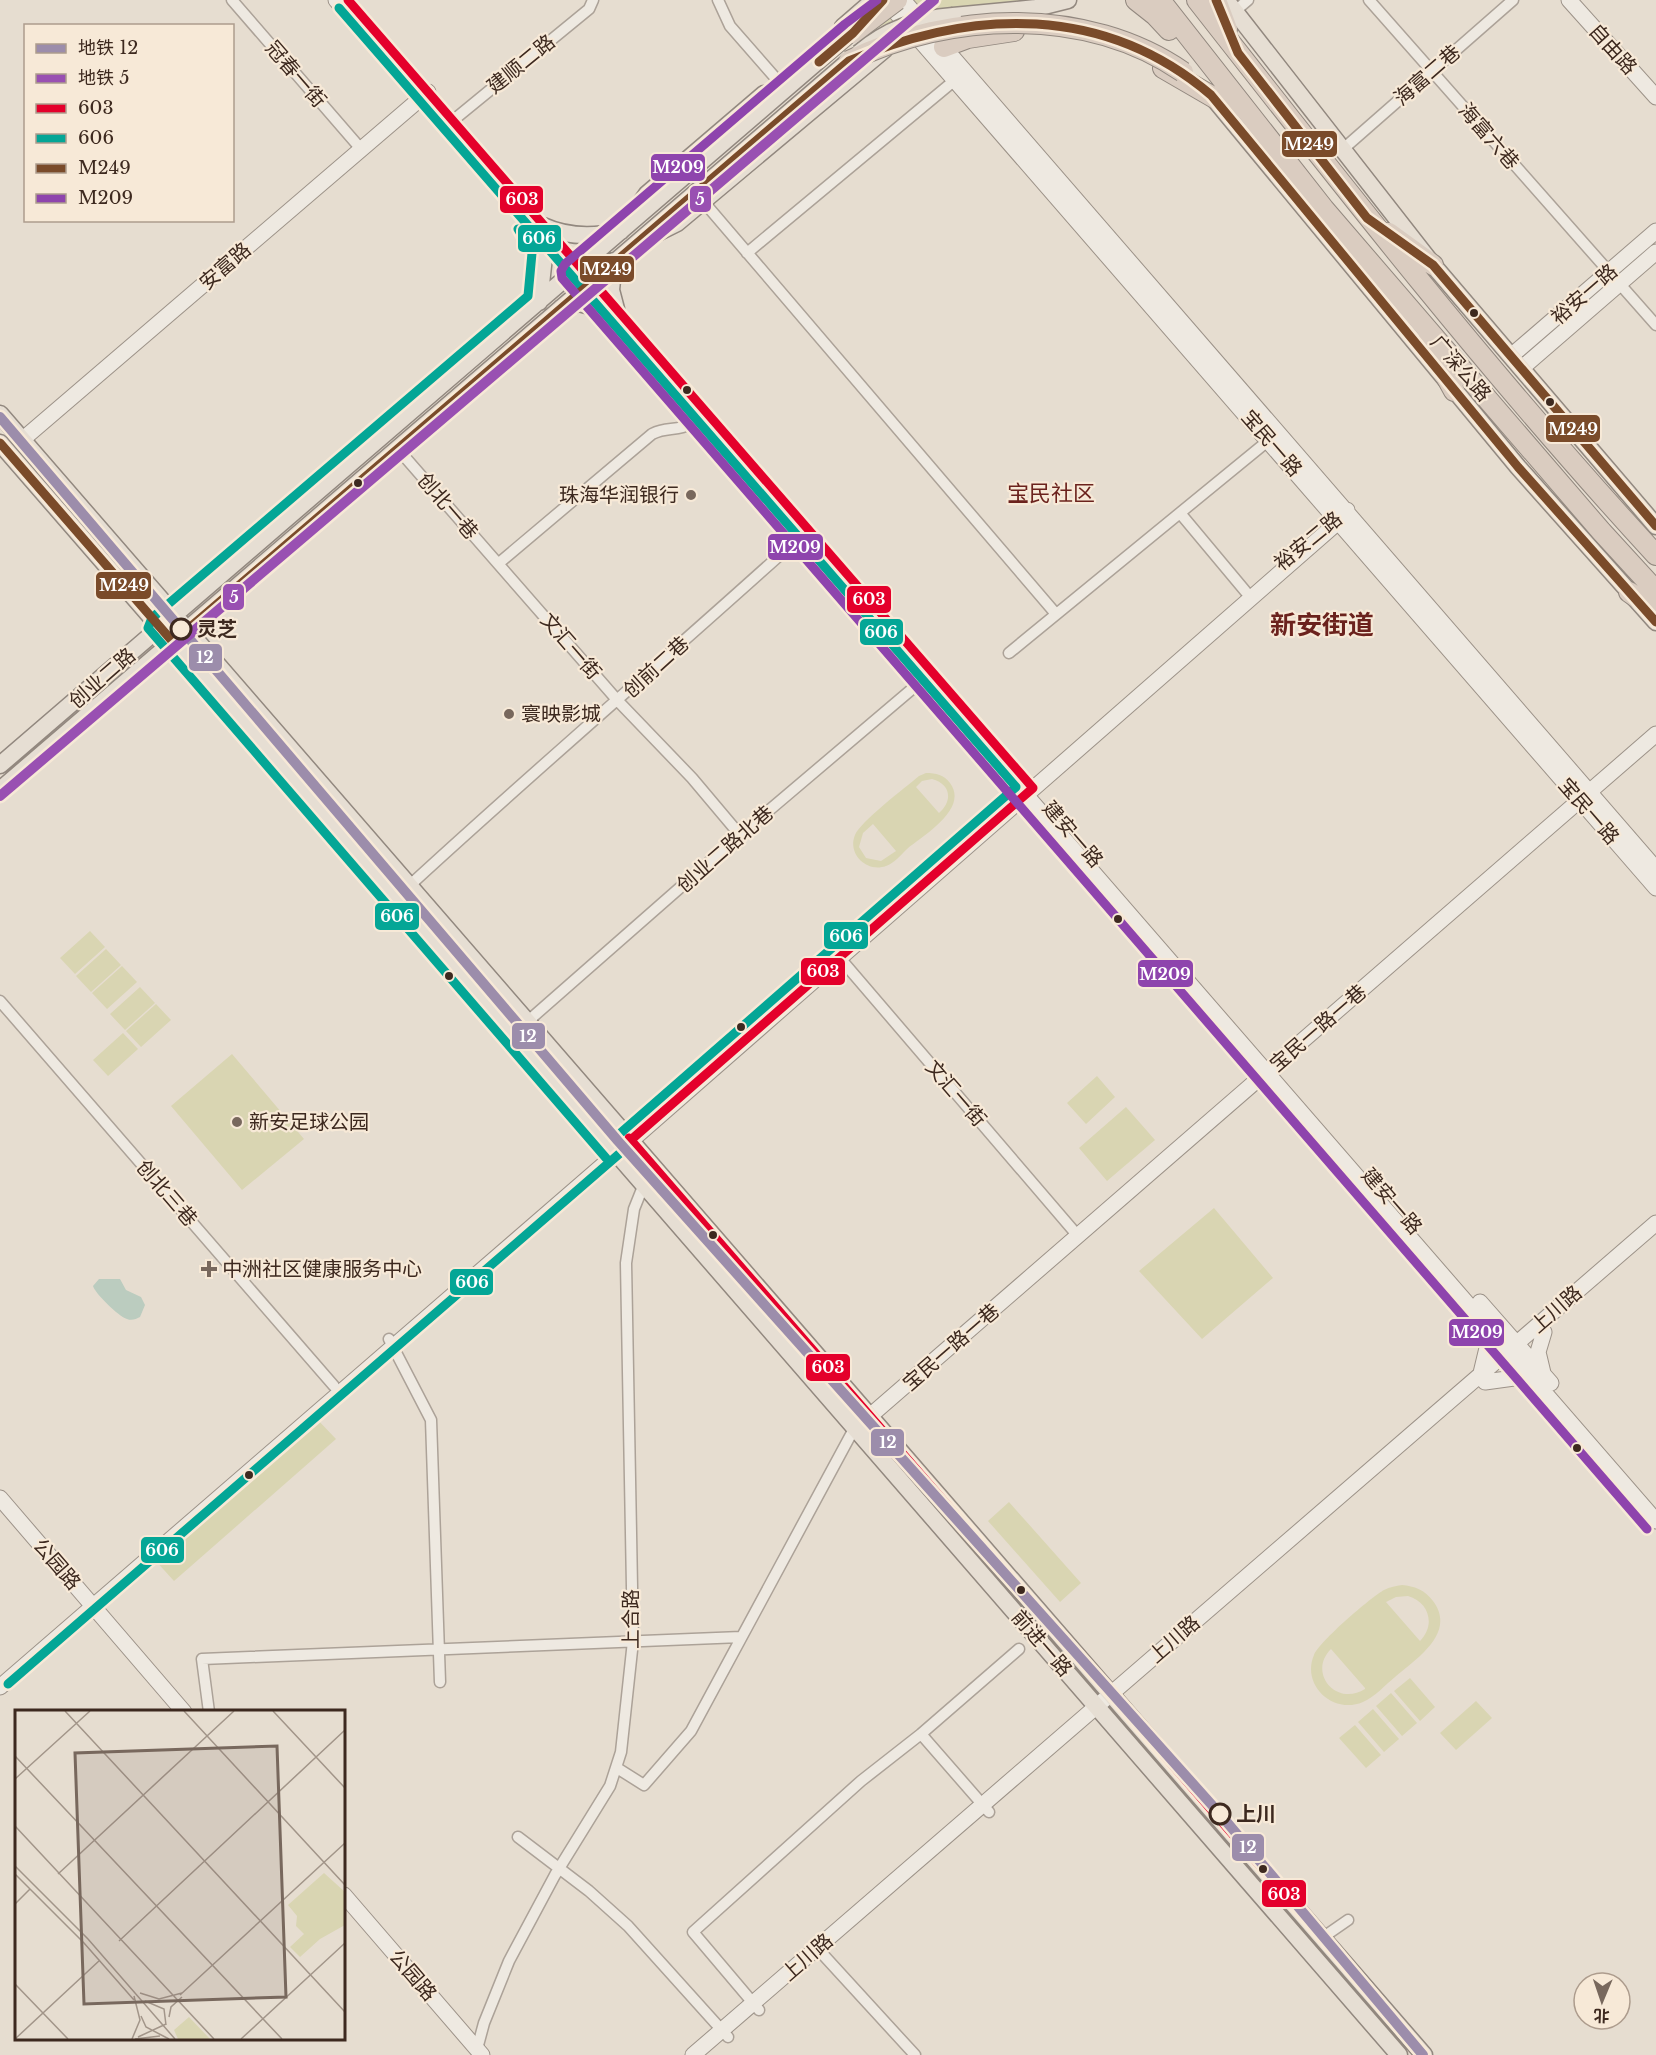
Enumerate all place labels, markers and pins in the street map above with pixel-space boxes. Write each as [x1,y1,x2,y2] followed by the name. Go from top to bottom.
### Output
[1468,307,1480,319] unlabelled marker
[681,384,693,396] unlabelled marker
[1544,396,1556,408] unlabelled marker
[352,477,364,489] unlabelled marker
[559,483,679,507] place label: 珠海华润银行
[684,488,698,502] marker: 珠海华润银行
[197,617,237,641] place label: 灵芝
[170,618,192,640] marker: 灵芝
[521,702,601,726] place label: 寰映影城
[502,707,516,721] marker: 寰映影城
[1112,913,1124,925] unlabelled marker
[443,970,455,982] unlabelled marker
[735,1021,747,1033] unlabelled marker
[249,1110,369,1134] place label: 新安足球公园
[230,1115,244,1129] marker: 新安足球公园
[707,1229,719,1241] unlabelled marker
[222,1257,422,1281] place label: 中洲社区健康服务中心
[200,1260,218,1278] marker: 中洲社区健康服务中心
[1571,1442,1583,1454] unlabelled marker
[243,1469,255,1481] unlabelled marker
[1015,1584,1027,1596] unlabelled marker
[1236,1802,1276,1826] place label: 上川
[1209,1803,1231,1825] marker: 上川
[1257,1863,1269,1875] unlabelled marker

